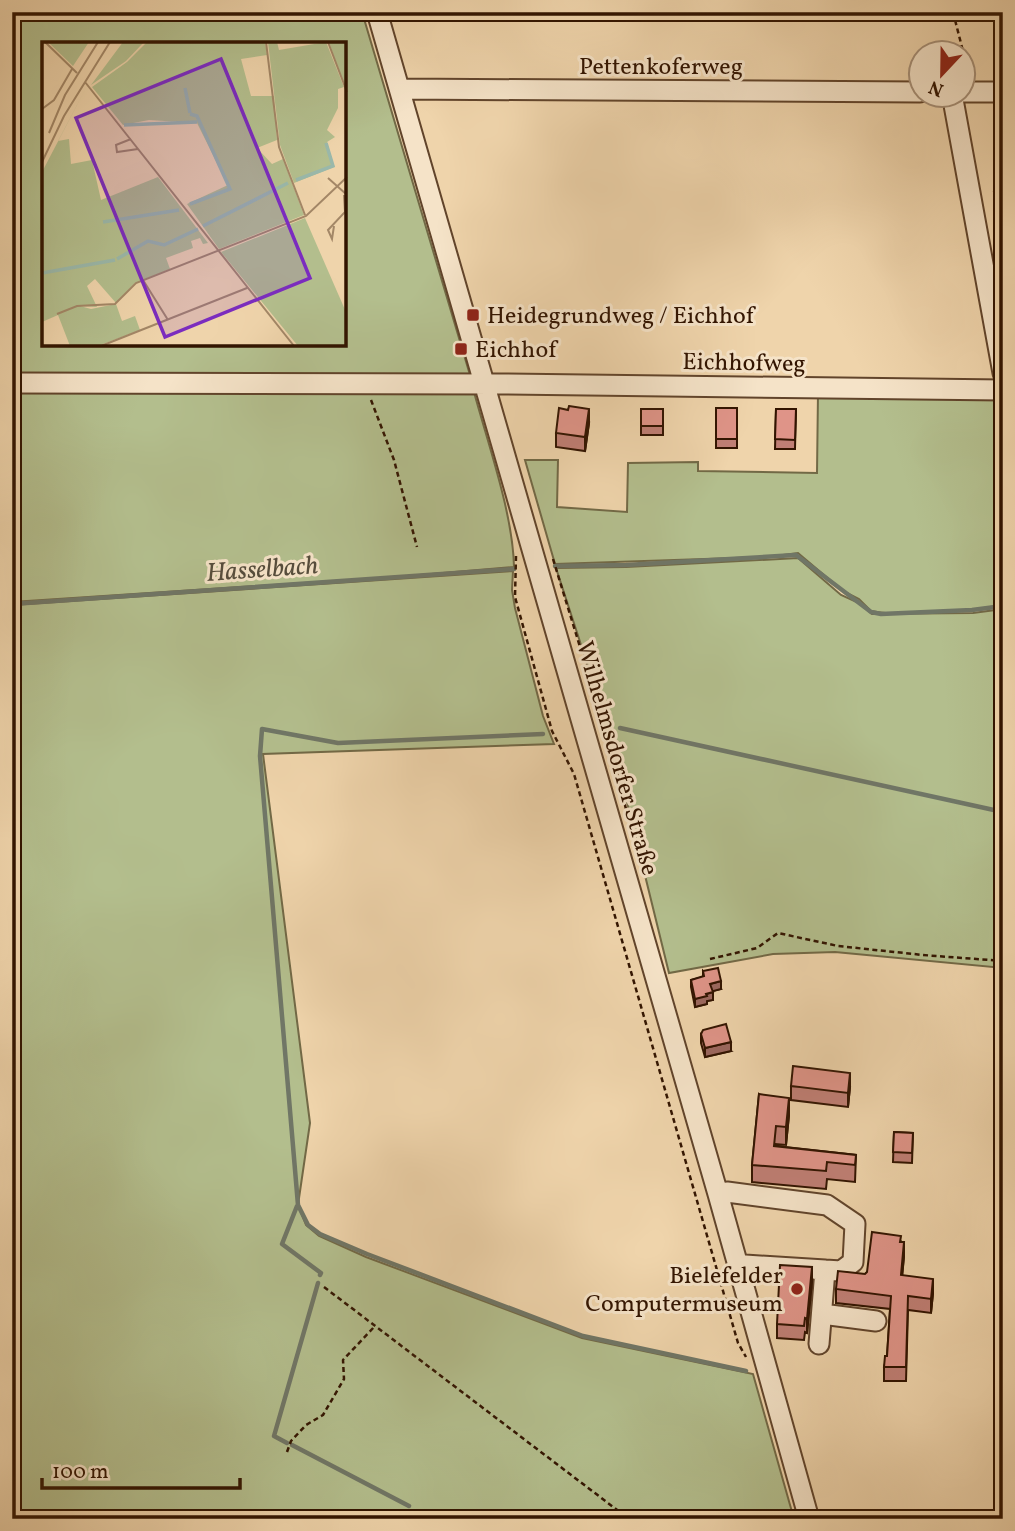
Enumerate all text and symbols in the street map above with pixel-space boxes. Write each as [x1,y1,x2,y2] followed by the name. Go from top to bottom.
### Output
[906,38,976,108] north arrow
[42,42,346,346] inset map
[579,51,743,85] street label: Pettenkoferweg
[925,73,948,103] text: N
[487,300,757,334] place label: Heidegrundweg / Eichhof
[465,307,481,323] marker: Heidegrundweg / Eichhof
[475,334,559,368] place label: Eichhof
[453,341,469,357] marker: Eichhof
[682,346,806,382] street label: Eichhofweg
[205,548,319,592] water label: Hasselbach
[566,637,666,880] street label: Wilhelmsdorfer Straße
[585,1260,783,1322] place label: Bielefelder Computermuseum
[789,1281,805,1297] marker: Bielefelder Computermuseum
[42,1447,240,1491] scale bar
[52,1458,109,1487] text: 100 m

